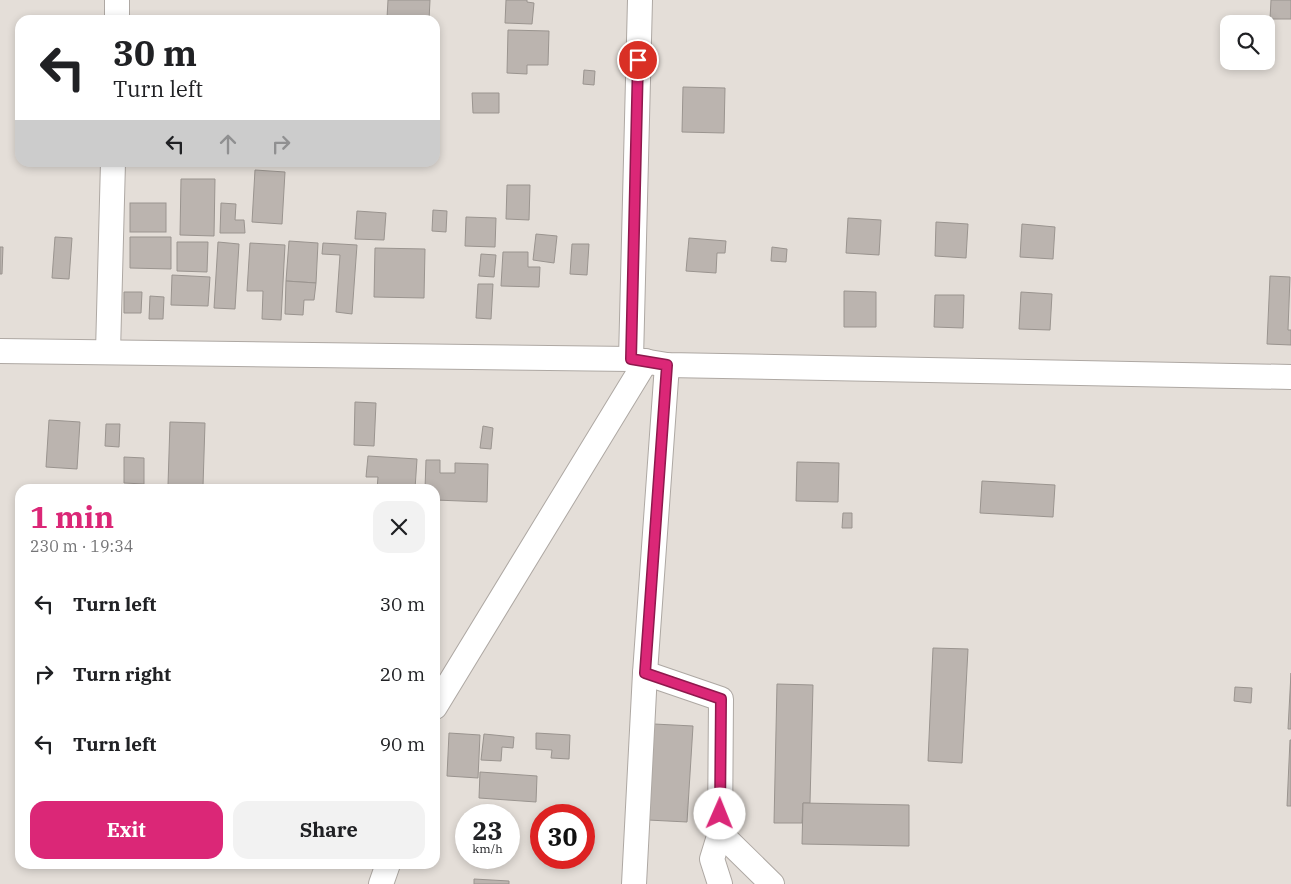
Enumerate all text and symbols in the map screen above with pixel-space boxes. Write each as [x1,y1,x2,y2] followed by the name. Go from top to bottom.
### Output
[1220,15,1275,70] map controls
[1220,15,1275,70] button: search
[113,30,197,76] text: 30 m
[30,35,95,100] icon: left
[617,39,659,81] pin
[624,46,652,74] icon: arrive
[113,74,203,103] text: Turn left
[161,130,189,158] icon: left
[214,130,242,158] icon: ahead
[267,130,295,158] icon: right
[30,497,114,536] text: 1 min
[373,501,425,553] button: close
[30,536,133,556] text: 230 m · 19:34
[30,590,58,618] icon: left
[73,592,156,616] text: Turn left
[380,592,425,616] text: 30 m
[30,660,58,688] icon: right
[73,662,171,686] text: Turn right
[380,662,425,686] text: 20 m
[30,730,58,758] icon: left
[73,732,156,756] text: Turn left
[380,732,425,756] text: 90 m
[693,787,745,839] position arrow
[30,801,223,859] button: Exit
[233,801,425,859] button: Share
[530,804,595,869] speed limit sign: 30
[472,814,503,847] text: 23
[472,841,503,856] text: km/h

